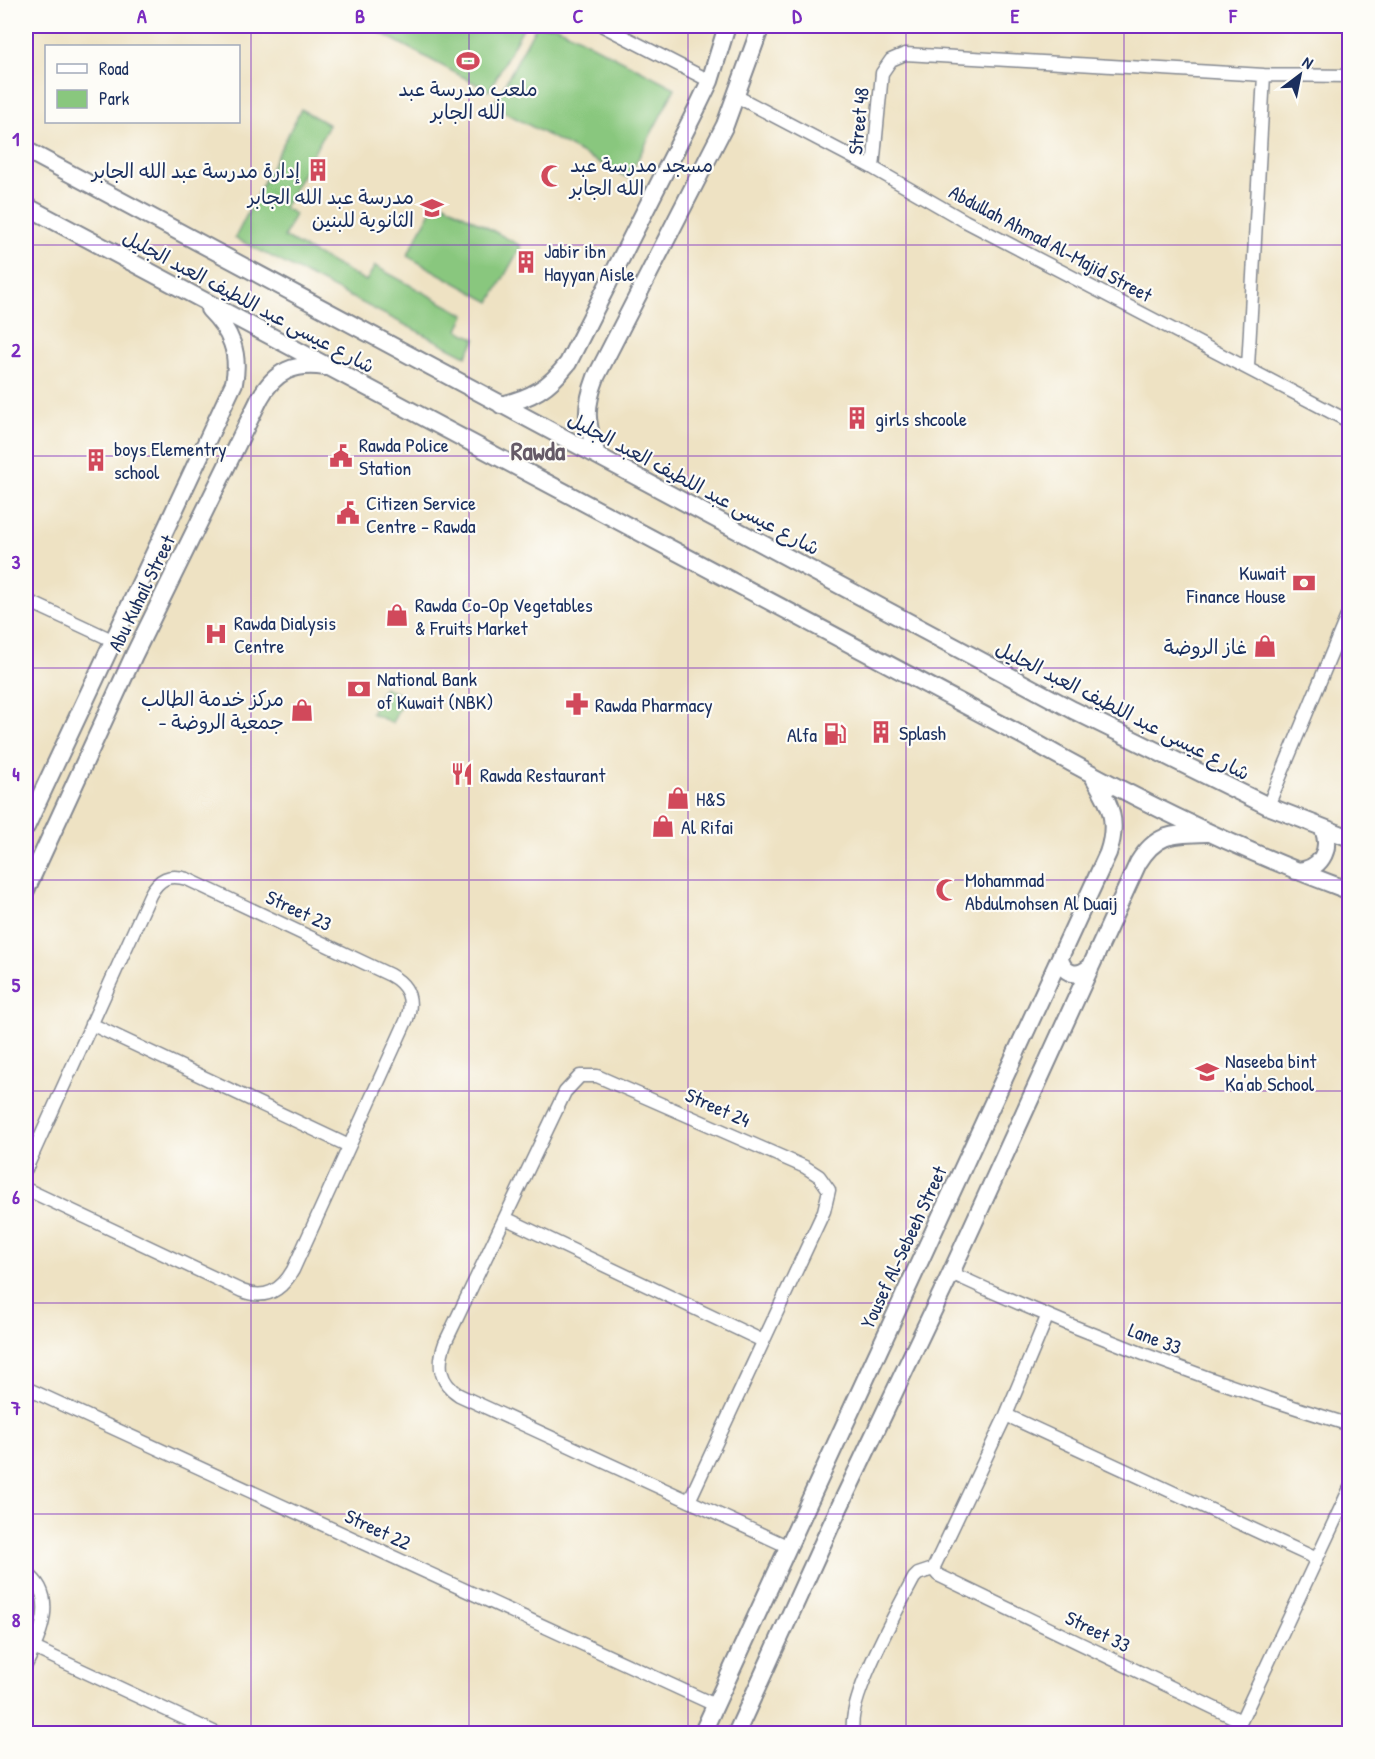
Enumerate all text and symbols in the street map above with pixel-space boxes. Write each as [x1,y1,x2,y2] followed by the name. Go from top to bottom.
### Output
[137,2,147,29] text: A
[355,2,365,29] text: B
[573,2,584,29] text: C
[792,2,802,29] text: D
[1011,2,1020,29] text: E
[1228,2,1238,29] text: F
[45,45,240,123] legend
[1270,45,1330,105] north arrow
[455,48,481,74] sports icon: ملعب مدرسة عبد الله الجابر
[1299,51,1318,74] text: N
[99,56,129,81] text: Road
[398,75,538,125] place label: ملعب مدرسة عبد الله الجابر
[99,86,130,111] text: Park
[841,86,875,156] street label: Street 48
[12,125,20,152] text: 1
[568,151,713,201] place label: مسجد مدرسة عبد الله الجابر
[90,157,300,184] place label: إدارة مدرسة عبد الله الجابر
[305,157,331,183] building icon: إدارة مدرسة عبد الله الجابر
[539,163,565,189] mosque icon: مسجد مدرسة عبد الله الجابر
[945,178,1158,309] street label: Abdullah Ahmad Al-Majid Street
[246,183,414,234] place label: مدرسة عبد الله الجابر الثانوية للبنين
[419,195,445,221] school or university icon: مدرسة عبد الله الجابر الثانوية للبنين
[118,223,380,380] street label: شارع عيسى عبد اللطيف العبد الجليل
[544,237,635,287] place label: Jabir ibn Hayyan Aisle
[513,249,539,275] building icon: Jabir ibn Hayyan Aisle
[11,336,21,363] text: 2
[563,405,825,562] street label: شارع عيسى عبد اللطيف العبد الجليل
[844,405,870,431] building icon: girls shcoole
[875,405,967,432] place label: girls shcoole
[359,431,449,481] place label: Rawda Police Station
[511,433,566,468] district label: Rawda
[114,435,227,485] place label: boys Elementry school
[328,443,354,469] public building icon: Rawda Police Station
[83,447,109,473] building icon: boys Elementry school
[366,489,476,539] place label: Citizen Service Centre - Rawda
[335,500,361,526] public building icon: Citizen Service Centre - Rawda
[101,529,181,656] street label: Abu Kuhail Street
[12,548,21,575] text: 3
[1186,559,1287,609] place label: Kuwait Finance House
[1291,570,1317,596] bank icon: Kuwait Finance House
[415,591,593,641] place label: Rawda Co-Op Vegetables & Fruits Market
[384,602,410,628] shop icon: Rawda Co-Op Vegetables & Fruits Market
[234,609,336,659] place label: Rawda Dialysis Centre
[203,621,229,647] hospital icon: Rawda Dialysis Centre
[1164,633,1247,660] place label: غاز الروضة
[1252,633,1278,659] shop icon: غاز الروضة
[991,634,1255,787] street label: شارع عيسى عبد اللطيف العبد الجليل
[377,665,494,715] place label: National Bank of Kuwait (NBK)
[346,676,372,702] bank icon: National Bank of Kuwait (NBK)
[141,685,284,735] place label: مركز خدمة الطالب - جمعية الروضة
[564,691,590,717] pharmacy icon: Rawda Pharmacy
[595,691,713,718] place label: Rawda Pharmacy
[289,697,315,723] shop icon: مركز خدمة الطالب - جمعية الروضة
[868,719,894,745] building icon: Splash
[899,719,946,746] place label: Splash
[787,721,817,748] place label: Alfa
[822,721,848,747] fuel station icon: Alfa
[12,760,20,787] text: 4
[449,761,475,787] restaurant icon: Rawda Restaurant
[480,761,606,788] place label: Rawda Restaurant
[665,785,691,811] shop icon: H&S
[696,785,725,812] place label: H&S
[650,813,676,839] shop icon: Al Rifai
[681,813,734,840] place label: Al Rifai
[965,866,1118,916] place label: Mohammad Abdulmohsen Al Duaij
[934,877,960,903] mosque icon: Mohammad Abdulmohsen Al Duaij
[262,883,336,937] street label: Street 23
[12,971,21,998] text: 5
[1225,1047,1318,1097] place label: Naseeba bint Ka'ab School
[1194,1059,1220,1085] school or university icon: Naseeba bint Ka'ab School
[681,1081,755,1133] street label: Street 24
[853,1160,953,1333] street label: Yousef Al-Sebeeh Street
[12,1183,20,1210] text: 6
[1125,1316,1185,1360] street label: Lane 33
[10,1394,21,1421] text: 7
[341,1502,416,1556] street label: Street 22
[1061,1604,1135,1658] street label: Street 33
[12,1606,21,1633] text: 8

